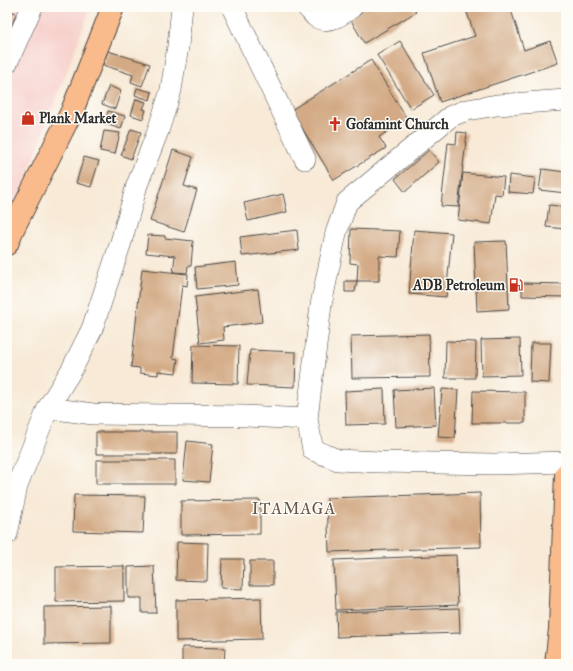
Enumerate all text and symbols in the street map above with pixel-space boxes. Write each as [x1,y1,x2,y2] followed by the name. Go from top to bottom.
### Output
[20,110,36,126] shop icon: Plank Market
[39,110,117,127] place label: Plank Market
[327,116,343,132] church icon: Gofamint Church
[346,116,449,133] place label: Gofamint Church
[412,277,505,294] place label: ADB Petroleum
[508,277,524,293] fuel station icon: ADB Petroleum
[252,499,336,518] district label: ITAMAGA

